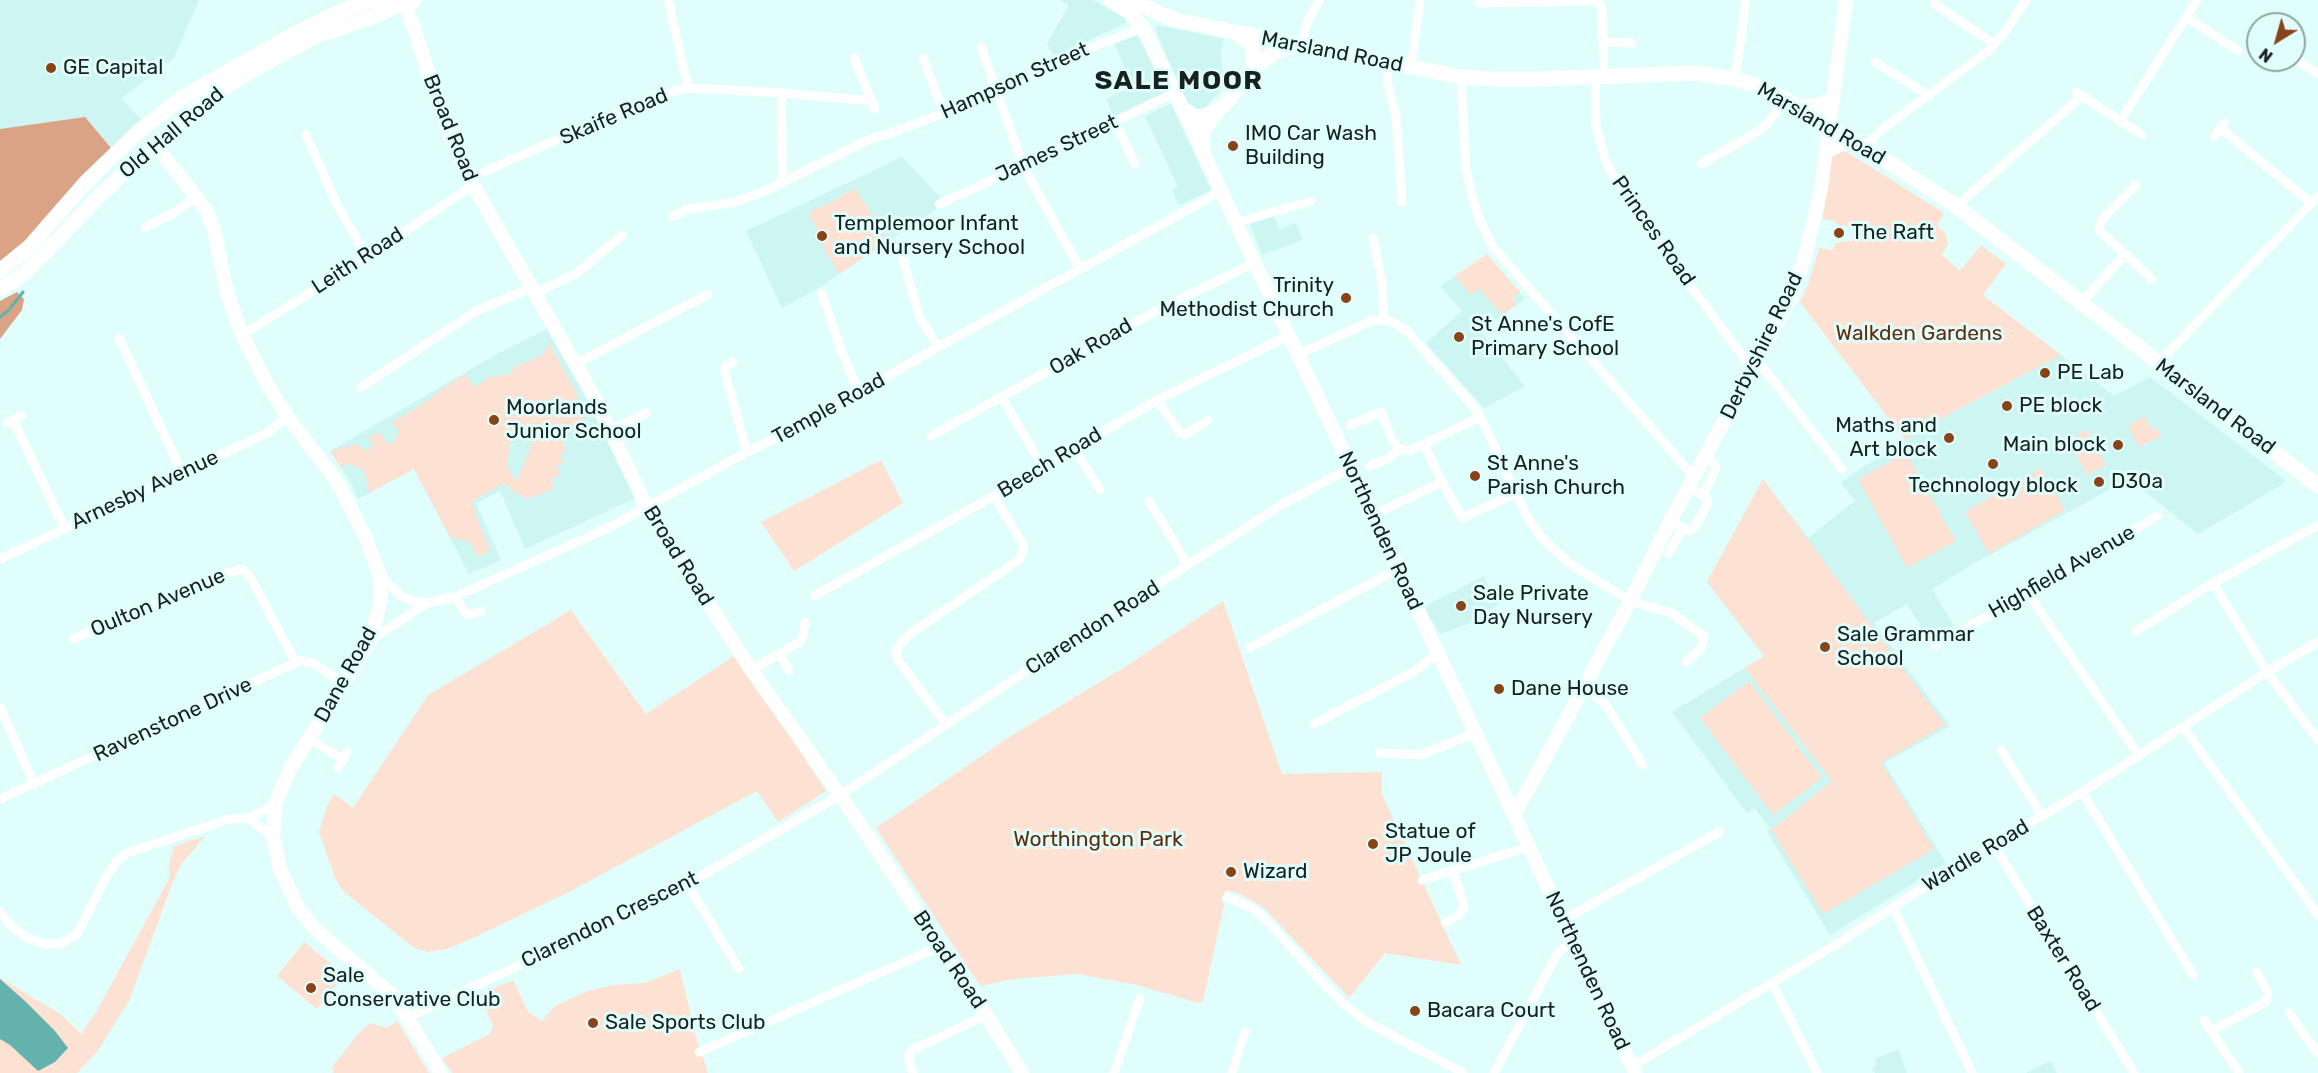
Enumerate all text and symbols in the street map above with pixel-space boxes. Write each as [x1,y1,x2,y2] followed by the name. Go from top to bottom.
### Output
[2246,12,2306,72] north arrow
[1259,26,1405,78] street label: Marsland Road
[937,37,1093,125] street label: Hampson Street
[2256,44,2276,66] text: N
[63,55,163,81] place label: GE Capital
[44,61,58,75] marker: GE Capital
[1094,65,1264,97] district label: SALE MOOR
[417,71,483,185] street label: Broad Road
[1752,77,1890,171] street label: Marsland Road
[115,82,229,184] street label: Old Hall Road
[556,83,672,151] street label: Skaife Road
[992,110,1122,188] street label: James Street
[1245,121,1377,171] place label: IMO Car Wash Building
[1226,139,1240,153] marker: IMO Car Wash Building
[1606,171,1700,291] street label: Princes Road
[834,211,1025,261] place label: Templemoor Infant and Nursery School
[1851,220,1934,246] place label: The Raft
[307,222,409,300] street label: Leith Road
[1832,226,1846,240] marker: The Raft
[815,229,829,243] marker: Templemoor Infant and Nursery School
[1715,268,1809,424] street label: Derbyshire Road
[1159,273,1334,323] place label: Trinity Methodist Church
[1339,291,1353,305] marker: Trinity Methodist Church
[1471,312,1619,362] place label: St Anne's CofE Primary School
[1045,313,1137,381] street label: Oak Road
[1836,321,2002,347] park label: Walkden Gardens
[1452,330,1466,344] marker: St Anne's CofE Primary School
[2150,354,2280,460] street label: Marsland Road
[2057,360,2124,386] place label: PE Lab
[2038,366,2052,380] marker: PE Lab
[768,368,890,450] street label: Temple Road
[2019,393,2102,419] place label: PE block
[506,395,642,445] place label: Moorlands Junior School
[2000,399,2014,413] marker: PE block
[487,413,501,427] marker: Moorlands Junior School
[1835,413,1937,463] place label: Maths and Art block
[993,422,1107,504] street label: Beech Road
[1942,431,1956,445] marker: Maths and Art block
[2003,432,2106,458] place label: Main block
[2111,438,2125,452] marker: Main block
[67,445,223,535] street label: Arnesby Avenue
[1332,448,1428,614] street label: Northenden Road
[1487,451,1625,501] place label: St Anne's Parish Church
[1986,457,2000,471] marker: Technology block
[1468,469,1482,483] marker: St Anne's Parish Church
[2111,469,2163,495] place label: D30a
[1908,473,2078,499] place label: Technology block
[2092,475,2106,489] marker: D30a
[637,501,719,611] street label: Broad Road
[1984,520,2140,624] street label: Highfield Avenue
[87,563,229,643] street label: Oulton Avenue
[1021,575,1165,681] street label: Clarendon Road
[1473,581,1593,631] place label: Sale Private Day Nursery
[1454,599,1468,613] marker: Sale Private Day Nursery
[1837,622,1974,672] place label: Sale Grammar School
[309,623,383,727] street label: Dane Road
[1818,640,1832,654] marker: Sale Grammar School
[90,672,256,768] street label: Ravenstone Drive
[1511,676,1629,702] place label: Dane House
[1492,682,1506,696] marker: Dane House
[1918,814,2034,898] street label: Wardle Road
[1385,819,1476,869] place label: Statue of JP Joule
[1013,827,1183,853] park label: Worthington Park
[1366,837,1380,851] marker: Statue of JP Joule
[1243,859,1307,885] place label: Wizard
[1224,865,1238,879] marker: Wizard
[517,866,703,974] street label: Clarendon Crescent
[1539,888,1635,1054] street label: Northenden Road
[2021,902,2105,1016] street label: Baxter Road
[907,906,991,1014] street label: Broad Road
[323,963,501,1013] place label: Sale Conservative Club
[304,981,318,995] marker: Sale Conservative Club
[1427,998,1555,1024] place label: Bacara Court
[1408,1004,1422,1018] marker: Bacara Court
[605,1010,766,1036] place label: Sale Sports Club
[586,1016,600,1030] marker: Sale Sports Club

